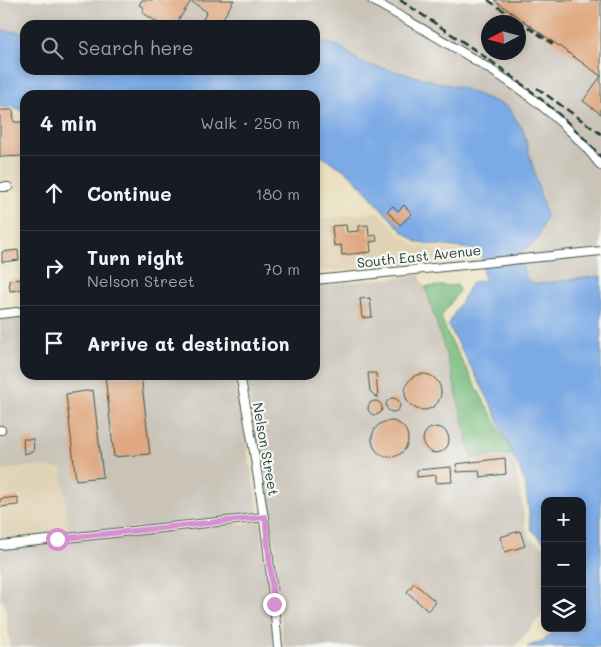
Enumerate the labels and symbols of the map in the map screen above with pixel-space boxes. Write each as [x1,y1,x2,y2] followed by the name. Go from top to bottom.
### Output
[481,15,526,60] north arrow
[356,240,482,272] street label: South East Avenue
[248,401,284,497] street label: Nelson Street
[46,528,69,551] route start
[263,593,286,616] route end

